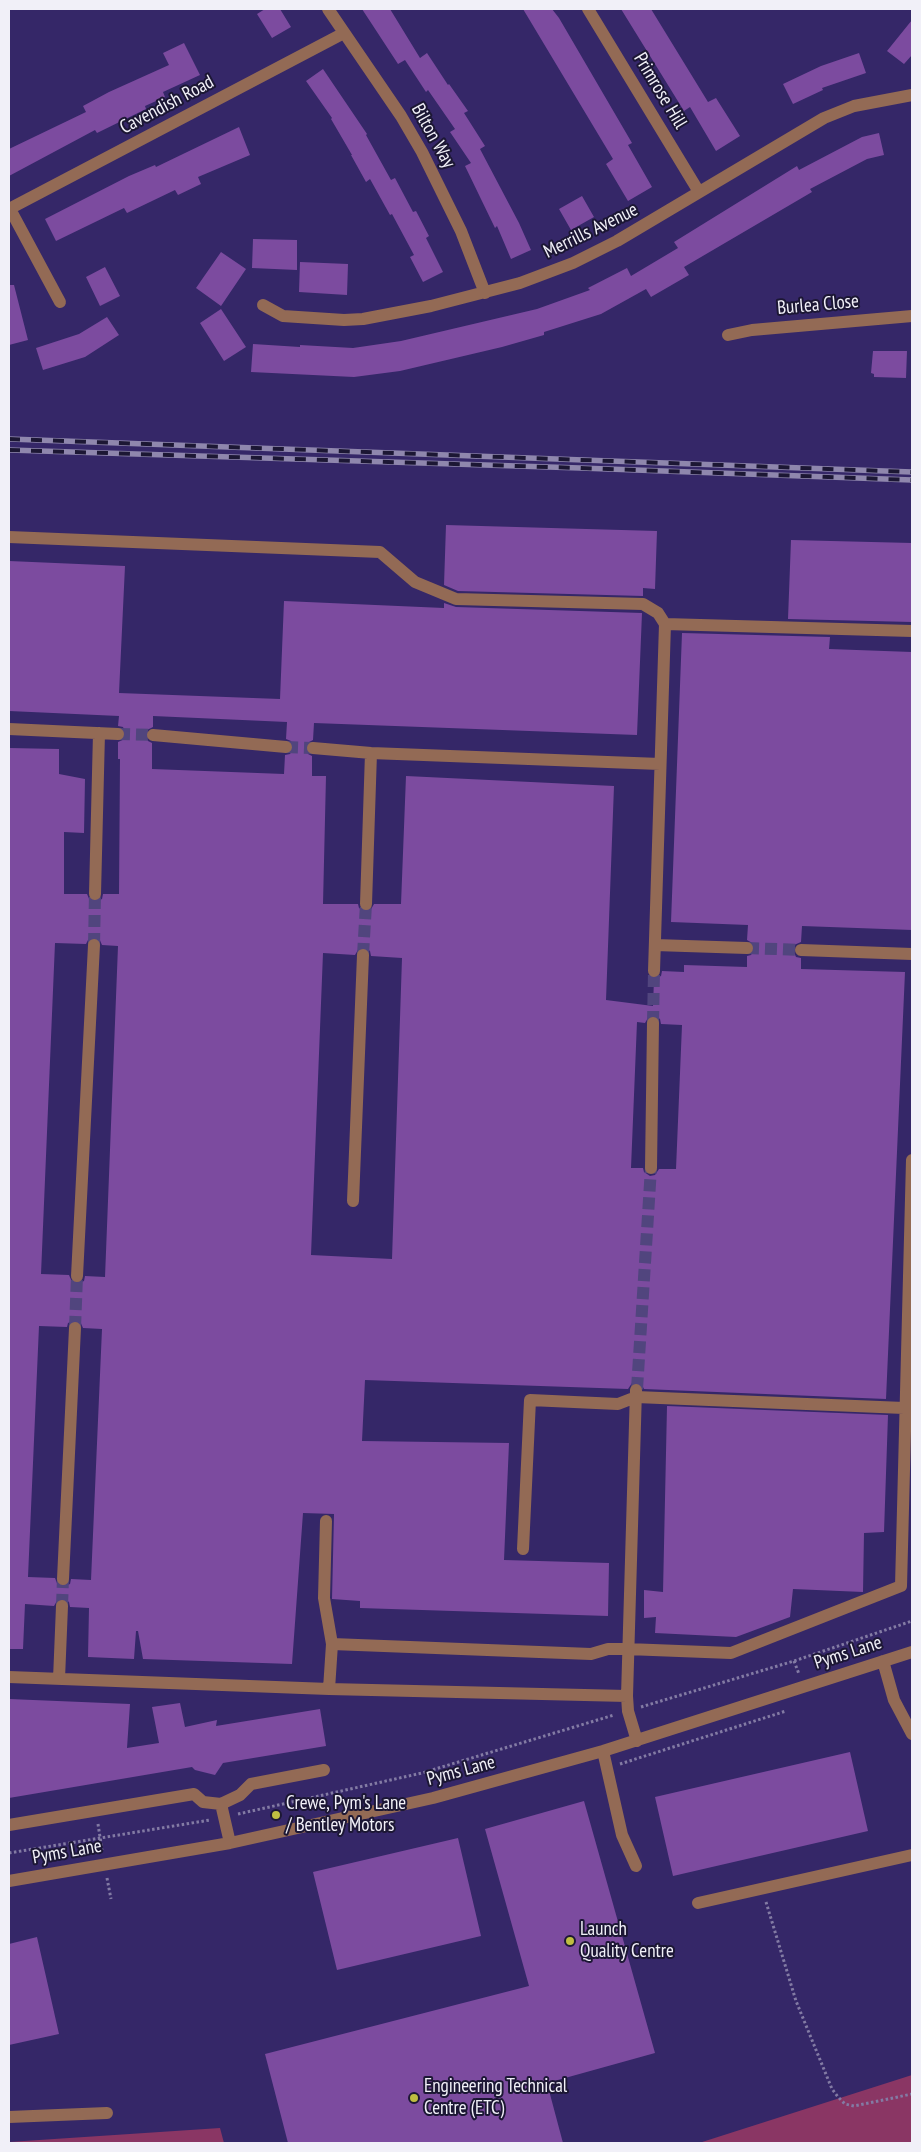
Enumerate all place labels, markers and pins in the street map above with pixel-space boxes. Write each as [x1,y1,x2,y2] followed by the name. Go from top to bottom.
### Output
[286,1793,406,1837] place label: Crewe, Pym's Lane / Bentley Motors
[270,1809,282,1821] marker: Crewe, Pym's Lane / Bentley Motors
[580,1919,674,1963] place label: Launch Quality Centre
[564,1935,576,1947] marker: Launch Quality Centre
[424,2076,567,2120] place label: Engineering Technical Centre (ETC)
[408,2092,420,2104] marker: Engineering Technical Centre (ETC)

